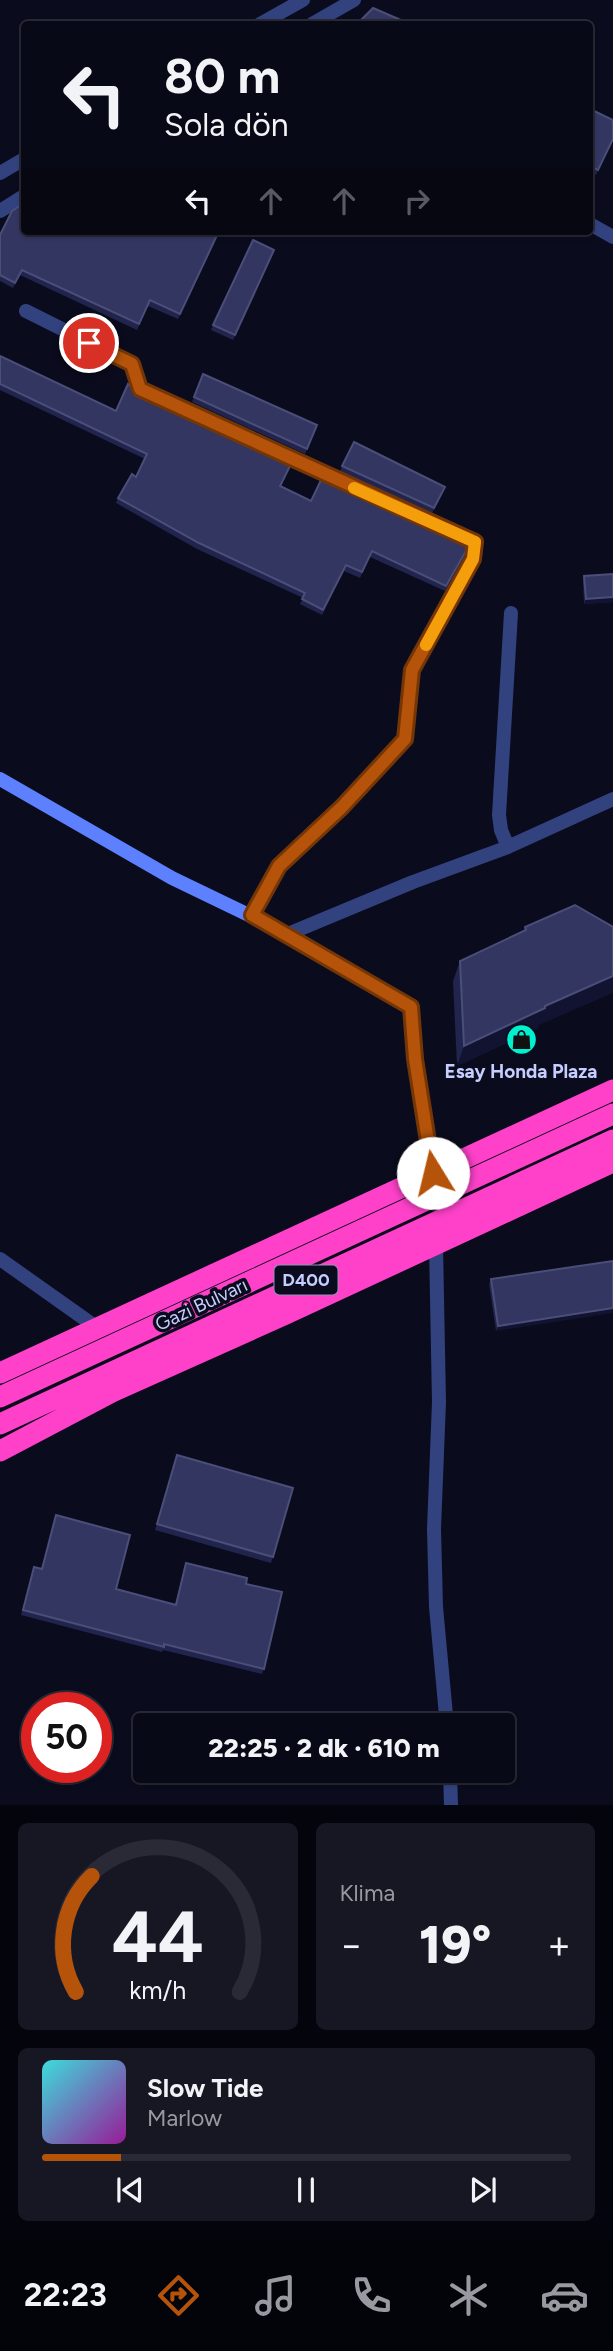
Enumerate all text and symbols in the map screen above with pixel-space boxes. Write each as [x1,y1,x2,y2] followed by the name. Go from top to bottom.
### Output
[164,46,280,105] text: 80 m
[49,49,140,140] icon: left
[164,106,289,144] text: Sola dön
[179,182,217,220] icon: left
[252,182,290,220] icon: ahead
[325,182,363,220] icon: ahead
[398,182,436,220] icon: right
[59,313,119,373] pin
[70,324,108,362] icon: arrive
[504,1023,538,1057] shop icon: Esay Honda Plaza
[445,1060,597,1083] place label: Esay Honda Plaza
[396,1136,470,1210] position arrow
[274,1266,338,1294] road number: D400
[151,1273,251,1336] street label: Gazi Bulvarı
[21,1692,112,1783] speed limit sign: 50
[208,1732,440,1764] text: 22:25 · 2 dk · 610 m
[340,1879,395,1907] text: Klima
[112,1894,204,1981] text: 44
[419,1914,492,1976] text: 19°
[340,1922,363,1968] text: −
[547,1922,571,1968] text: +
[129,1975,186,2005] text: km/h
[147,2072,263,2104] text: Slow Tide
[147,2104,222,2132] text: Marlow
[111,2171,149,2209] icon: previous
[287,2171,325,2209] icon: pause
[464,2171,502,2209] icon: next
[154,2271,203,2320] icon: directions
[251,2271,300,2320] icon: music
[347,2271,396,2320] icon: phone
[444,2271,493,2320] icon: climate
[540,2271,589,2320] icon: car
[24,2276,107,2314] text: 22:23

